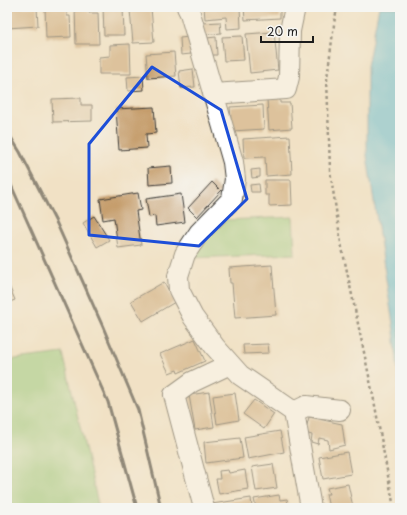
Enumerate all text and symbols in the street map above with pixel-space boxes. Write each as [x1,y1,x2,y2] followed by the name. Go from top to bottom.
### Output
[261,18,313,44] scale bar
[267,22,298,40] text: 20 m

